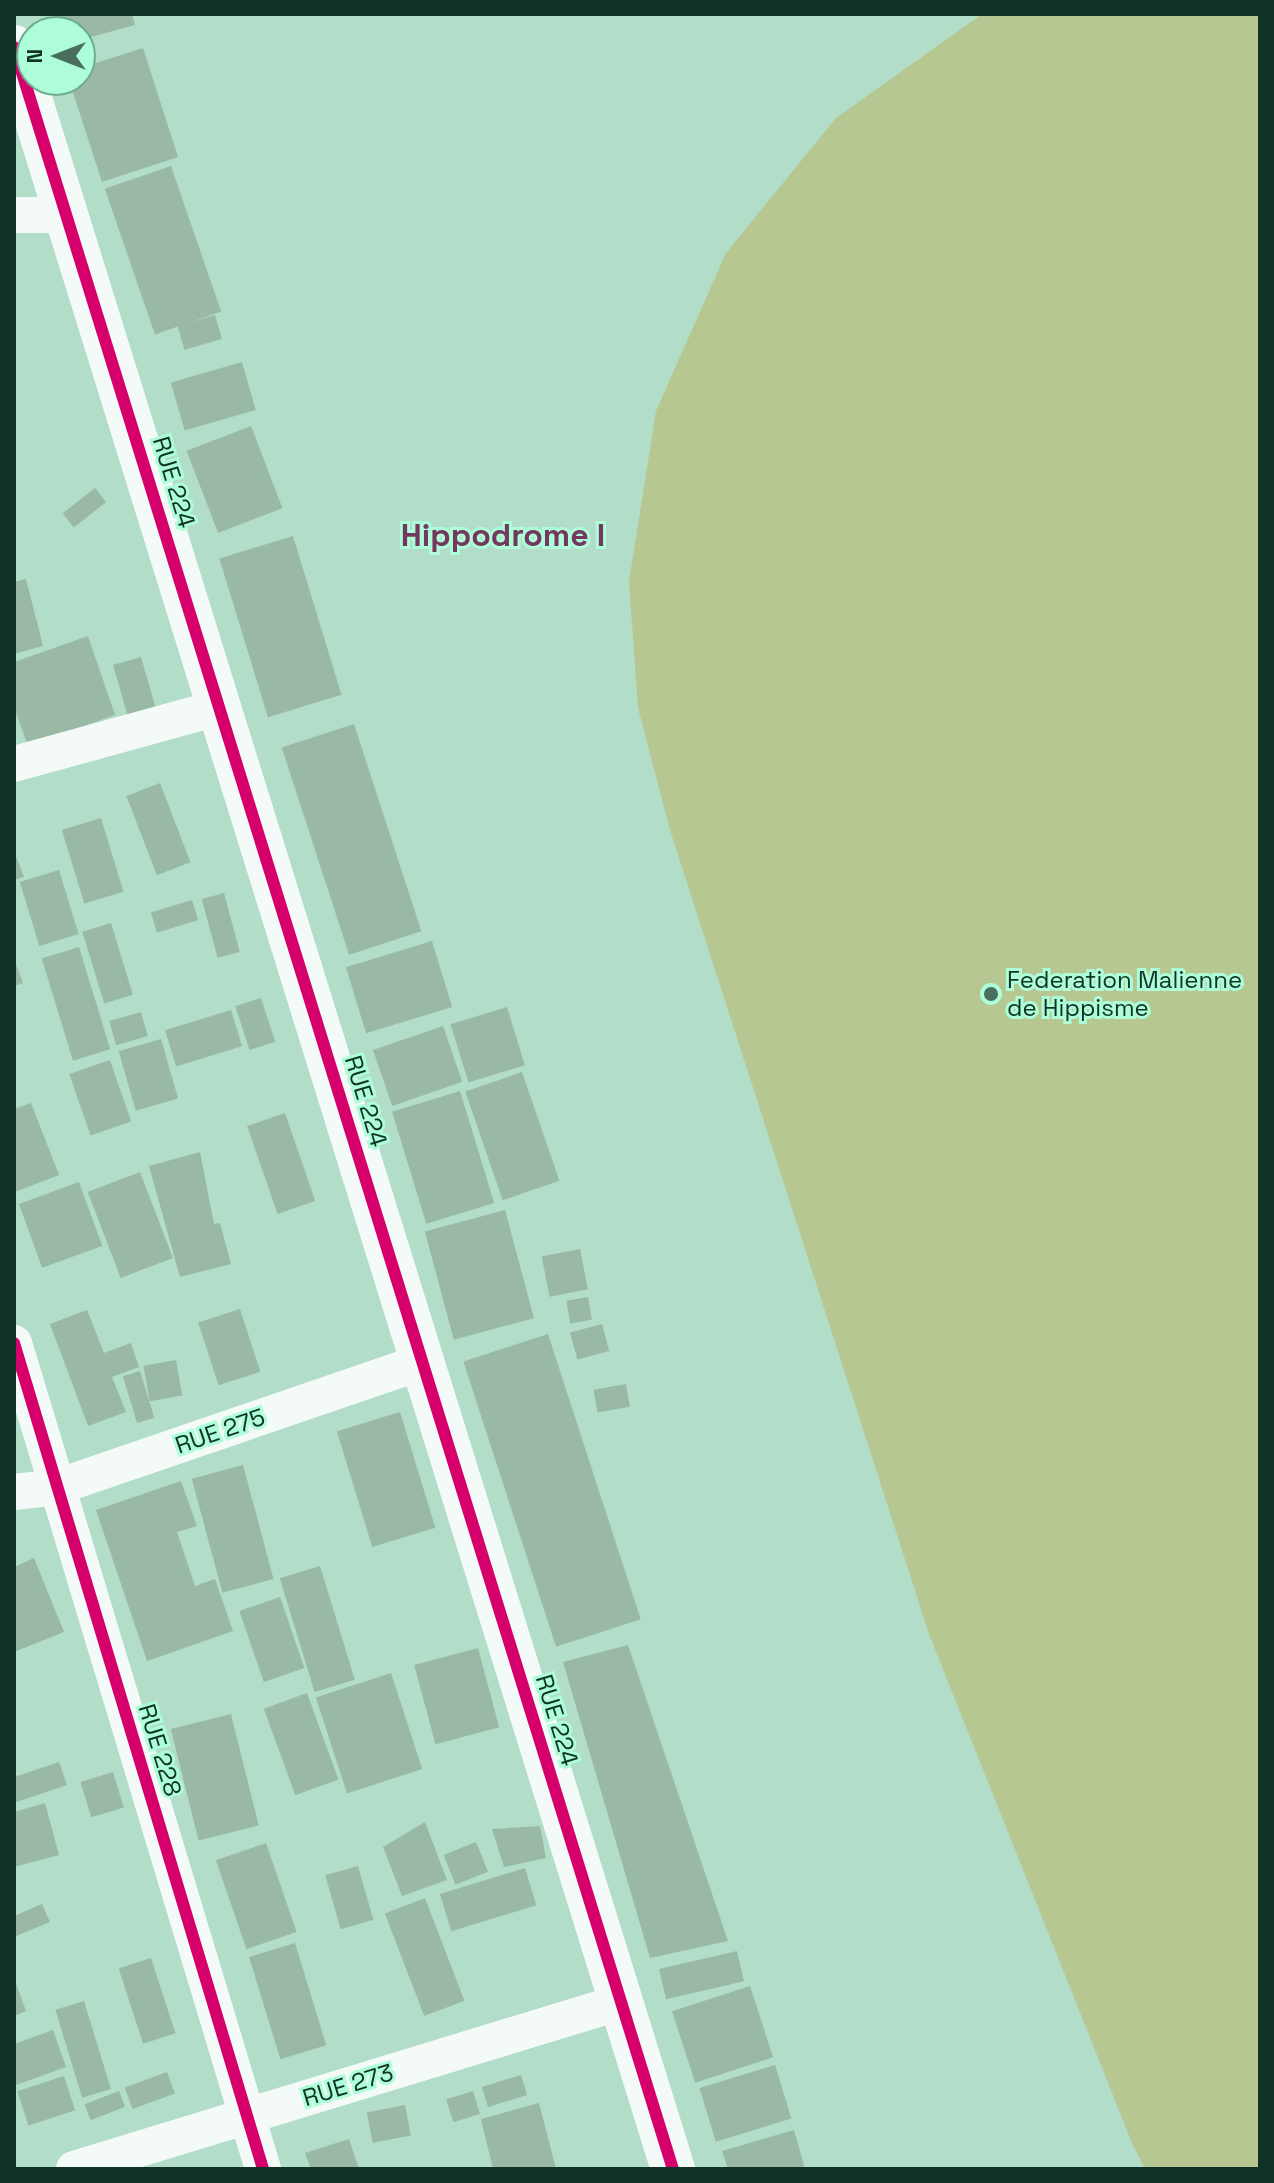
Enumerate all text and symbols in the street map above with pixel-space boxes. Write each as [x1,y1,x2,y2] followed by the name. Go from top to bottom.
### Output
[16,16,96,96] north arrow
[20,49,48,63] text: N
[146,433,202,531] street label: RUE 224
[401,516,605,554] district label: Hippodrome I
[1007,966,1242,1022] place label: Federation Malienne de Hippisme
[982,985,1000,1003] marker: Federation Malienne de Hippisme
[338,1052,394,1150] street label: RUE 224
[171,1402,269,1460] street label: RUE 275
[529,1671,585,1769] street label: RUE 224
[132,1701,188,1799] street label: RUE 228
[299,2058,397,2112] street label: RUE 273

